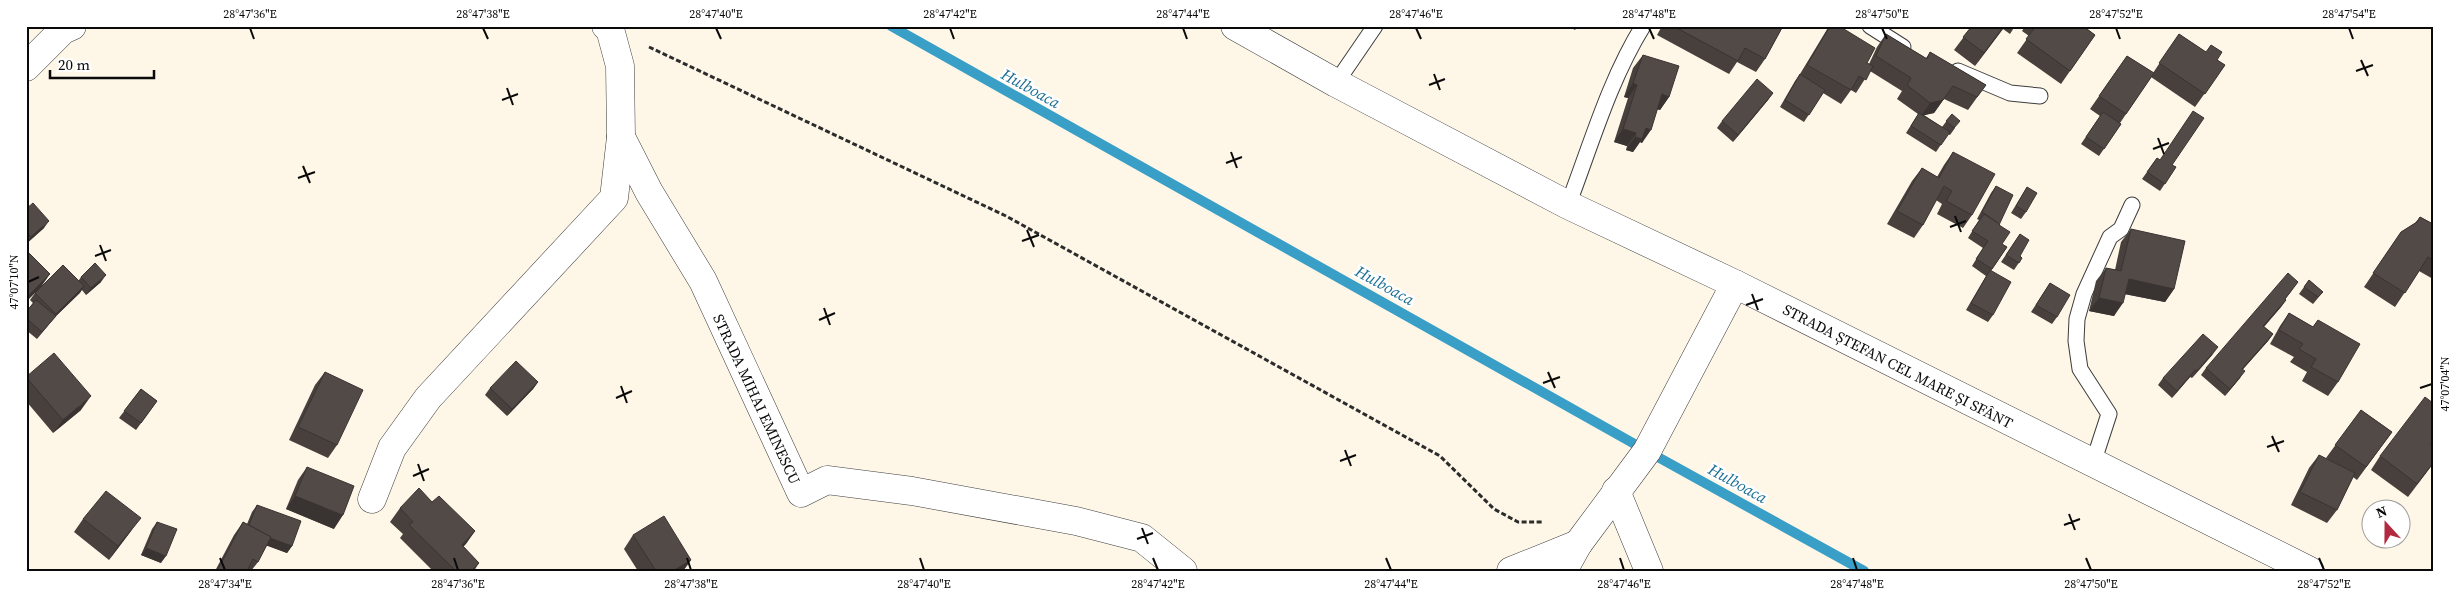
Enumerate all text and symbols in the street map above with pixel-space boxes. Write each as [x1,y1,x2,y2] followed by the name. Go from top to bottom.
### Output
[223,6,277,22] text: 28°47'36"E
[456,6,510,22] text: 28°47'38"E
[689,6,743,22] text: 28°47'40"E
[923,6,977,22] text: 28°47'42"E
[1156,6,1210,22] text: 28°47'44"E
[1389,6,1443,22] text: 28°47'46"E
[1622,6,1676,22] text: 28°47'48"E
[1855,6,1909,22] text: 28°47'50"E
[2089,6,2143,22] text: 28°47'52"E
[2322,6,2376,22] text: 28°47'54"E
[50,48,154,80] scale bar
[58,54,90,75] text: 20 m
[997,62,1065,113] water label: Hulboaca
[6,254,22,310] text: 47°07'10"N
[1351,259,1419,310] water label: Hulboaca
[1779,299,2017,433] street label: STRADA ȘTEFAN CEL MARE ȘI SFÂNT
[708,311,806,487] street label: STRADA MIHAI EMINESCU
[2437,356,2453,412] text: 47°07'04"N
[1704,457,1772,508] water label: Hulboaca
[2362,500,2412,550] north arrow
[2373,501,2390,523] text: N
[198,576,252,592] text: 28°47'34"E
[431,576,485,592] text: 28°47'36"E
[664,576,718,592] text: 28°47'38"E
[897,576,951,592] text: 28°47'40"E
[1131,576,1185,592] text: 28°47'42"E
[1364,576,1418,592] text: 28°47'44"E
[1597,576,1651,592] text: 28°47'46"E
[1830,576,1884,592] text: 28°47'48"E
[2064,576,2118,592] text: 28°47'50"E
[2297,576,2351,592] text: 28°47'52"E

